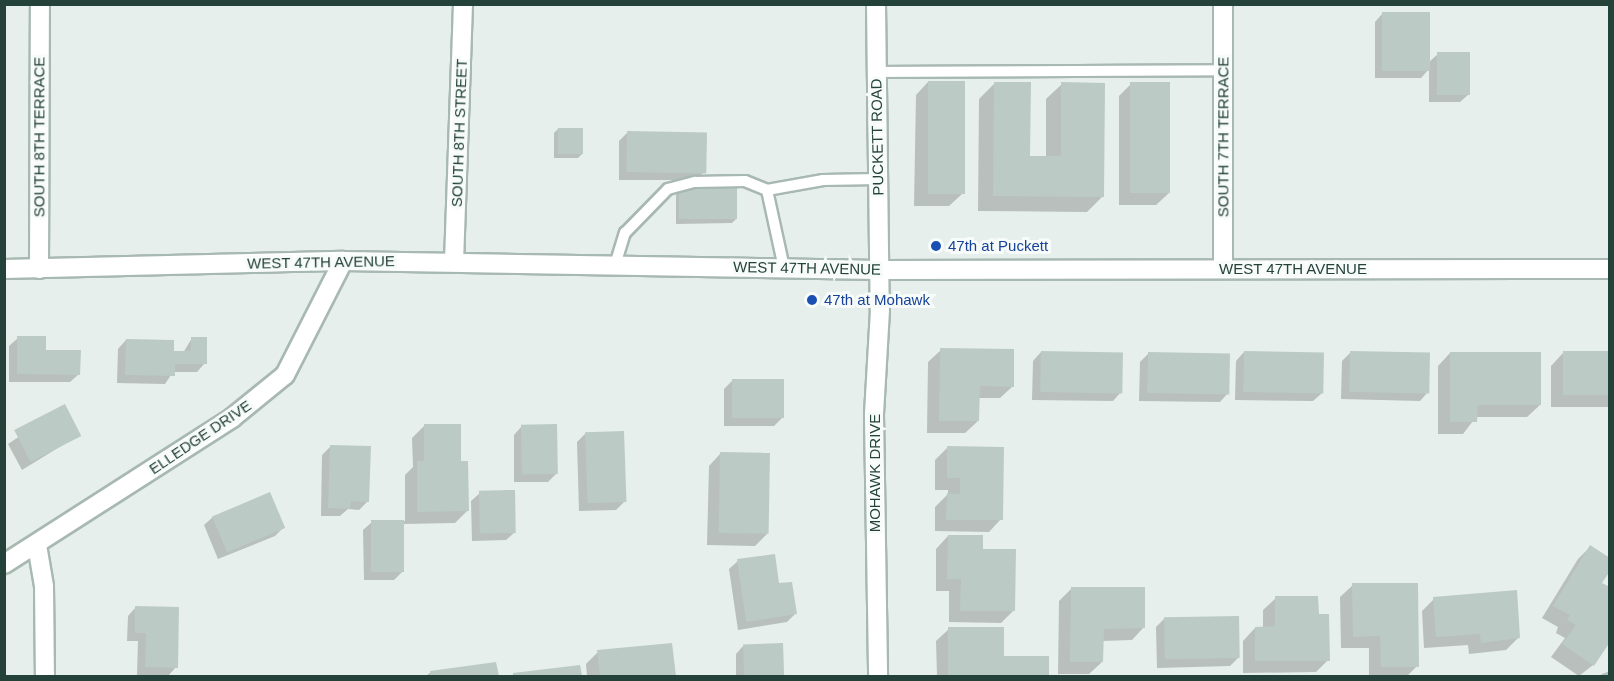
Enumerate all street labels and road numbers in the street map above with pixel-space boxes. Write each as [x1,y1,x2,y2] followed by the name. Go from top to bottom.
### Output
[30,57,48,217] street label: SOUTH 8TH TERRACE
[1214,57,1232,217] street label: SOUTH 7TH TERRACE
[447,59,471,207] street label: SOUTH 8TH STREET
[867,78,887,196] street label: PUCKETT ROAD
[246,252,396,272] street label: WEST 47TH AVENUE
[732,258,882,278] street label: WEST 47TH AVENUE
[1219,260,1367,278] street label: WEST 47TH AVENUE
[146,396,254,478] street label: ELLEDGE DRIVE
[866,414,884,532] street label: MOHAWK DRIVE

